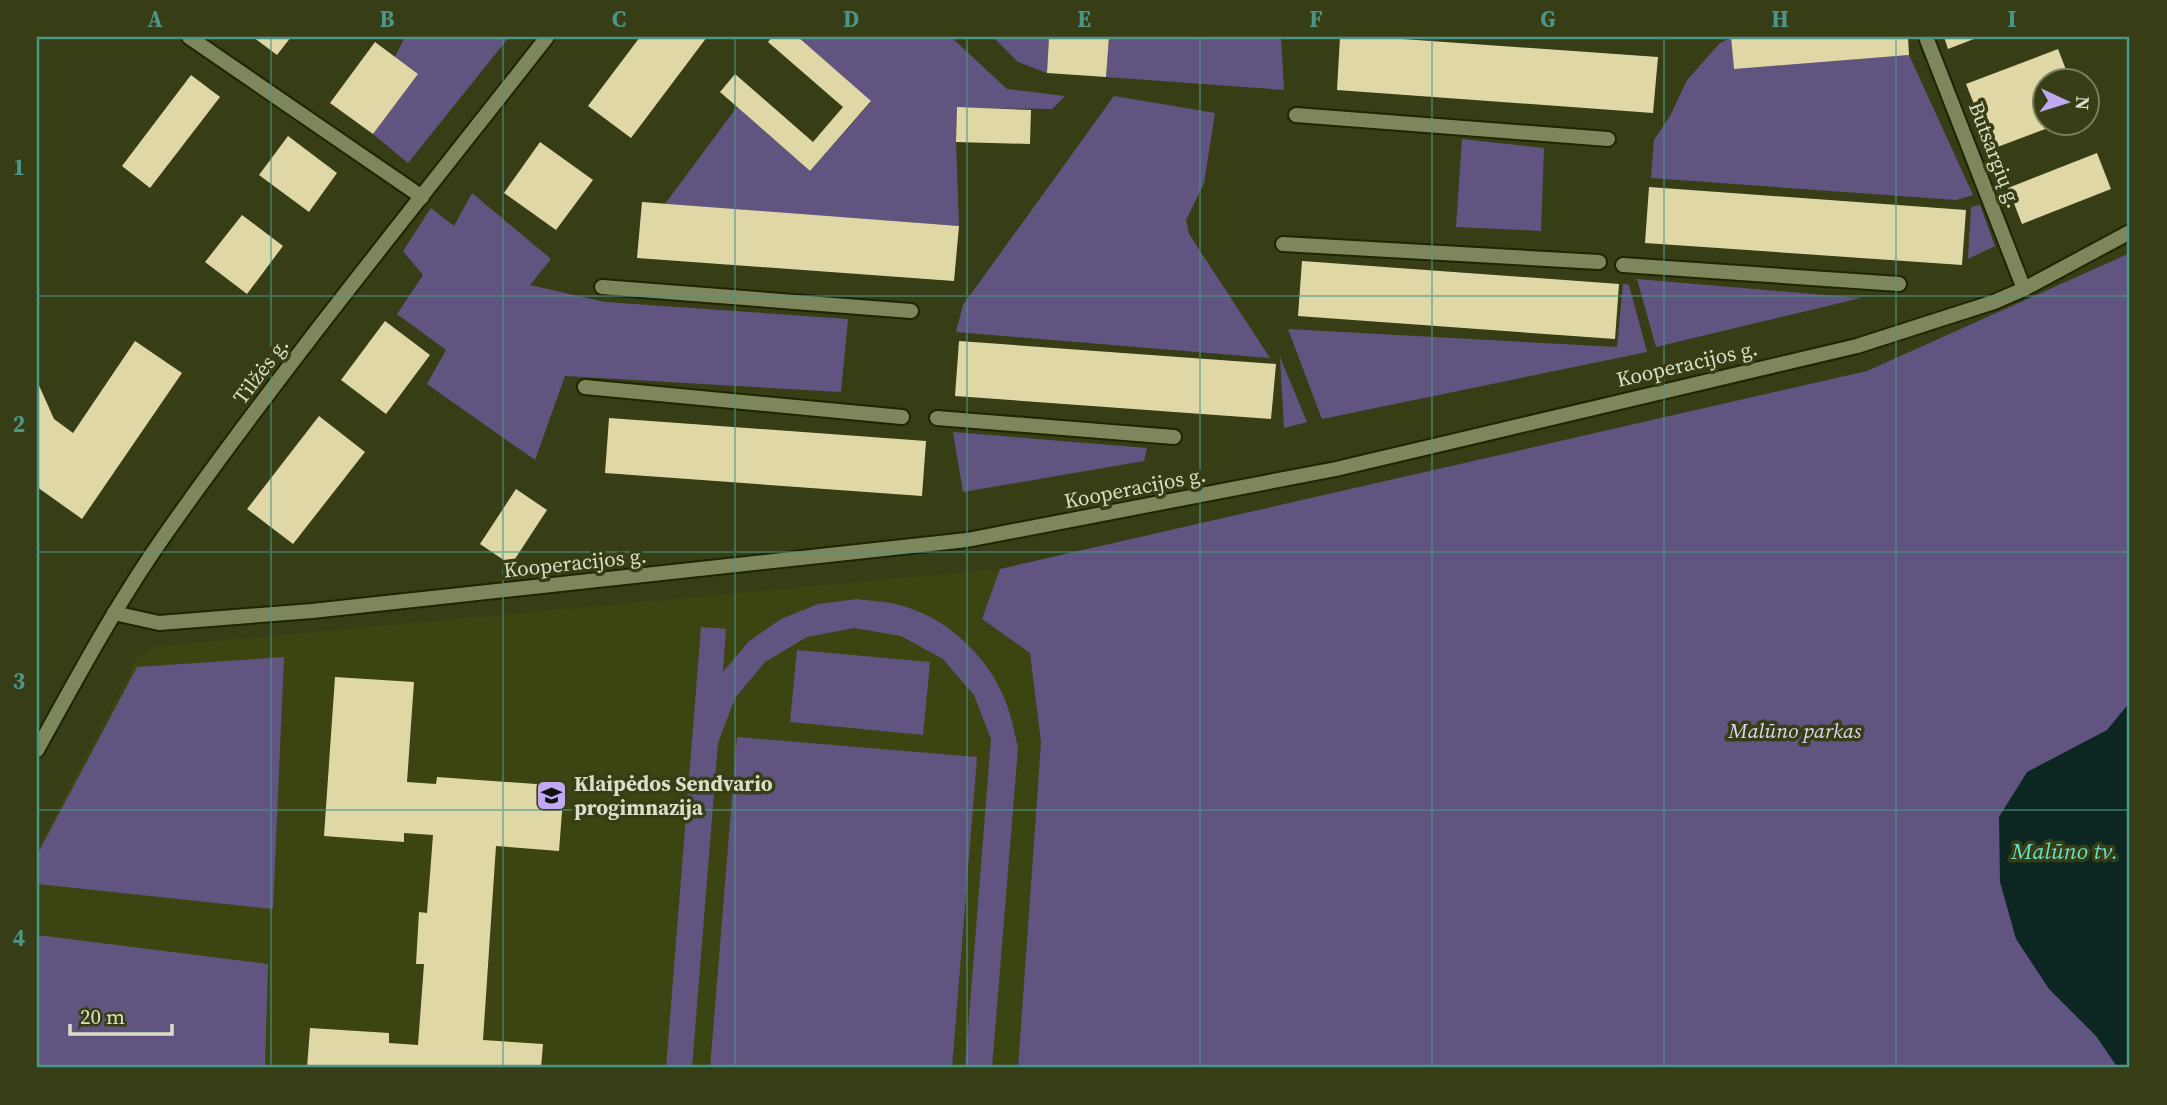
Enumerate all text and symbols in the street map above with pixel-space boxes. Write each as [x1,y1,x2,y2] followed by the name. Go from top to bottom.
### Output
[147,3,163,35] text: A
[380,3,395,35] text: B
[612,3,626,35] text: C
[843,3,859,35] text: D
[1077,3,1091,35] text: E
[1309,3,1323,35] text: F
[1540,3,1556,35] text: G
[1771,3,1789,35] text: H
[2008,3,2017,35] text: I
[2030,66,2100,136] north arrow
[2069,95,2096,111] text: N
[1962,97,2029,212] street label: Butsargių g.
[13,151,25,183] text: 1
[226,331,295,410] street label: Tilžės g.
[1614,333,1760,394] street label: Kooperacijos g.
[13,408,25,440] text: 2
[1062,460,1208,515] street label: Kooperacijos g.
[502,541,648,584] street label: Kooperacijos g.
[13,665,25,697] text: 3
[1728,716,1862,745] park label: Malūno parkas
[574,769,773,822] place label: Klaipėdos Sendvario progimnazija
[534,779,568,813] school or university icon: Klaipėdos Sendvario progimnazija
[2011,835,2118,867] water label: Malūno tv.
[13,922,25,954] text: 4
[70,993,172,1037] scale bar
[80,1002,125,1031] text: 20 m

